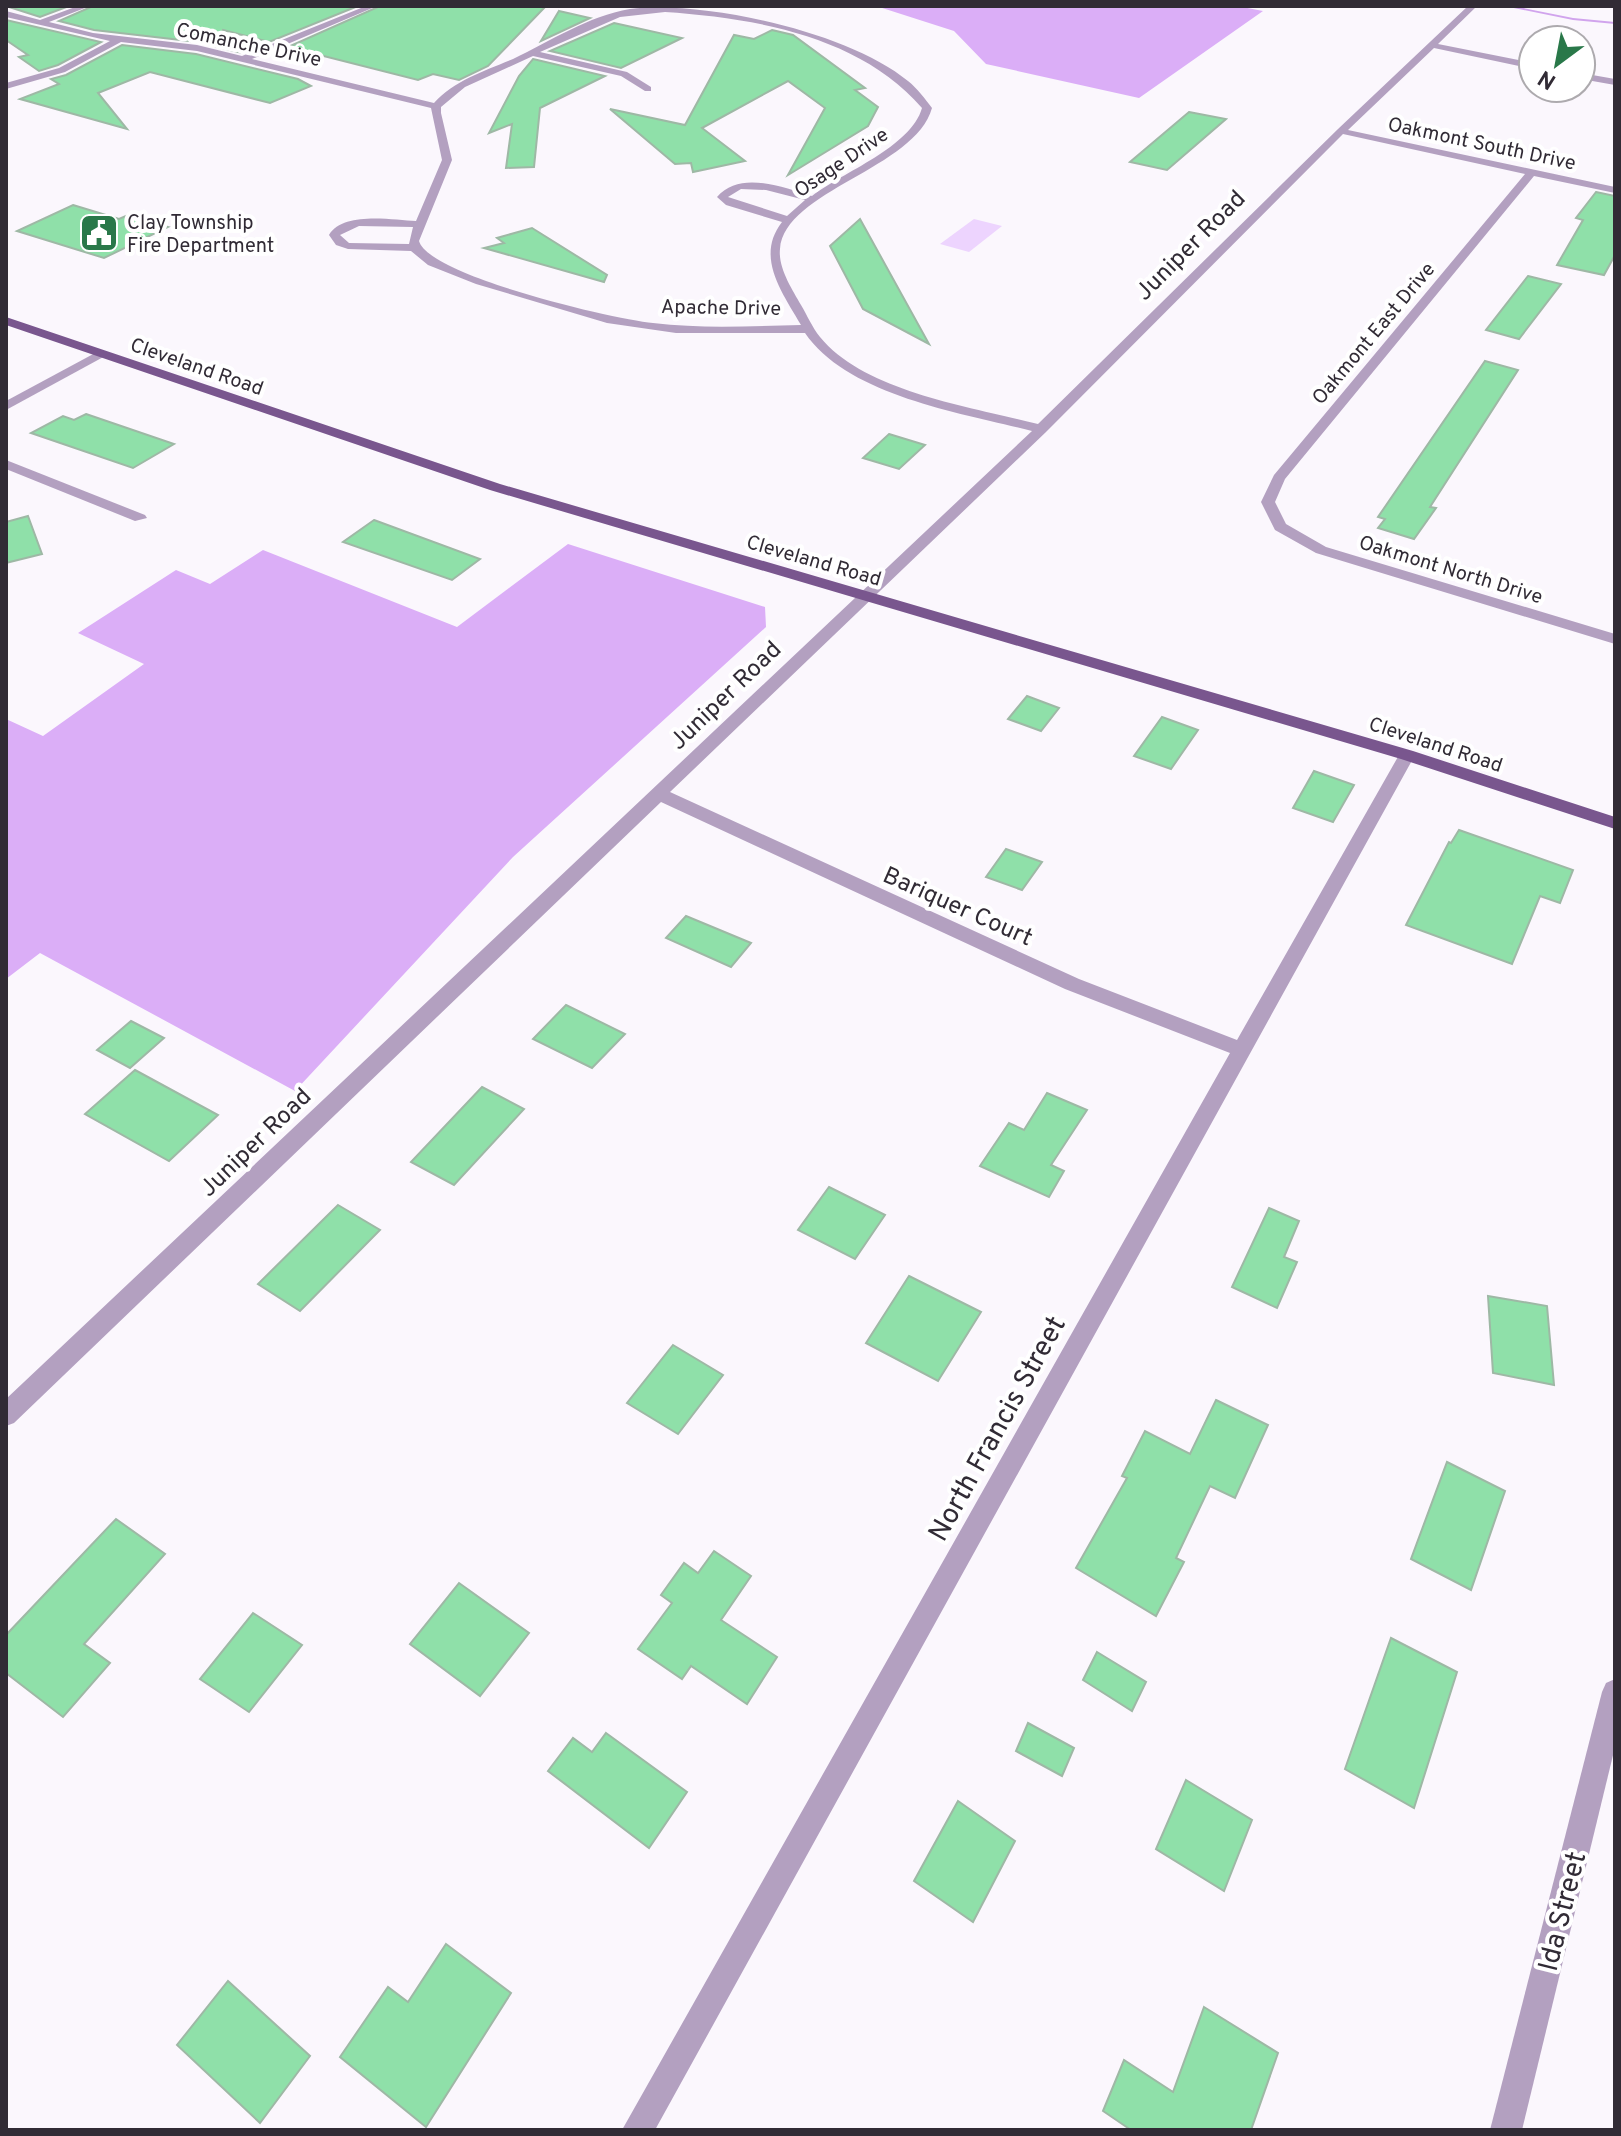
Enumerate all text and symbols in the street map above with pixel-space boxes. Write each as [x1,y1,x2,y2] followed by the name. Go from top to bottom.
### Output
[174,18,324,74] street label: Comanche Drive
[1517,24,1597,104] north arrow
[1534,63,1562,94] text: N
[1385,112,1578,178] street label: Oakmont South Drive
[790,123,894,205] street label: Osage Drive
[1130,185,1253,308] street label: Juniper Road
[127,211,274,260] place label: Clay Township Fire Department
[78,212,120,254] public building icon: Clay Township Fire Department
[1307,258,1442,411] street label: Oakmont East Drive
[661,295,781,323] street label: Apache Drive
[126,333,266,403] street label: Cleveland Road
[743,530,884,594] street label: Cleveland Road
[1355,531,1545,611] street label: Oakmont North Drive
[664,636,789,757] street label: Juniper Road
[1365,712,1506,780] street label: Cleveland Road
[878,861,1037,954] street label: Bariquer Court
[194,1083,319,1204] street label: Juniper Road
[922,1310,1076,1548] street label: North Francis Street
[1532,1848,1596,1975] street label: Ida Street

